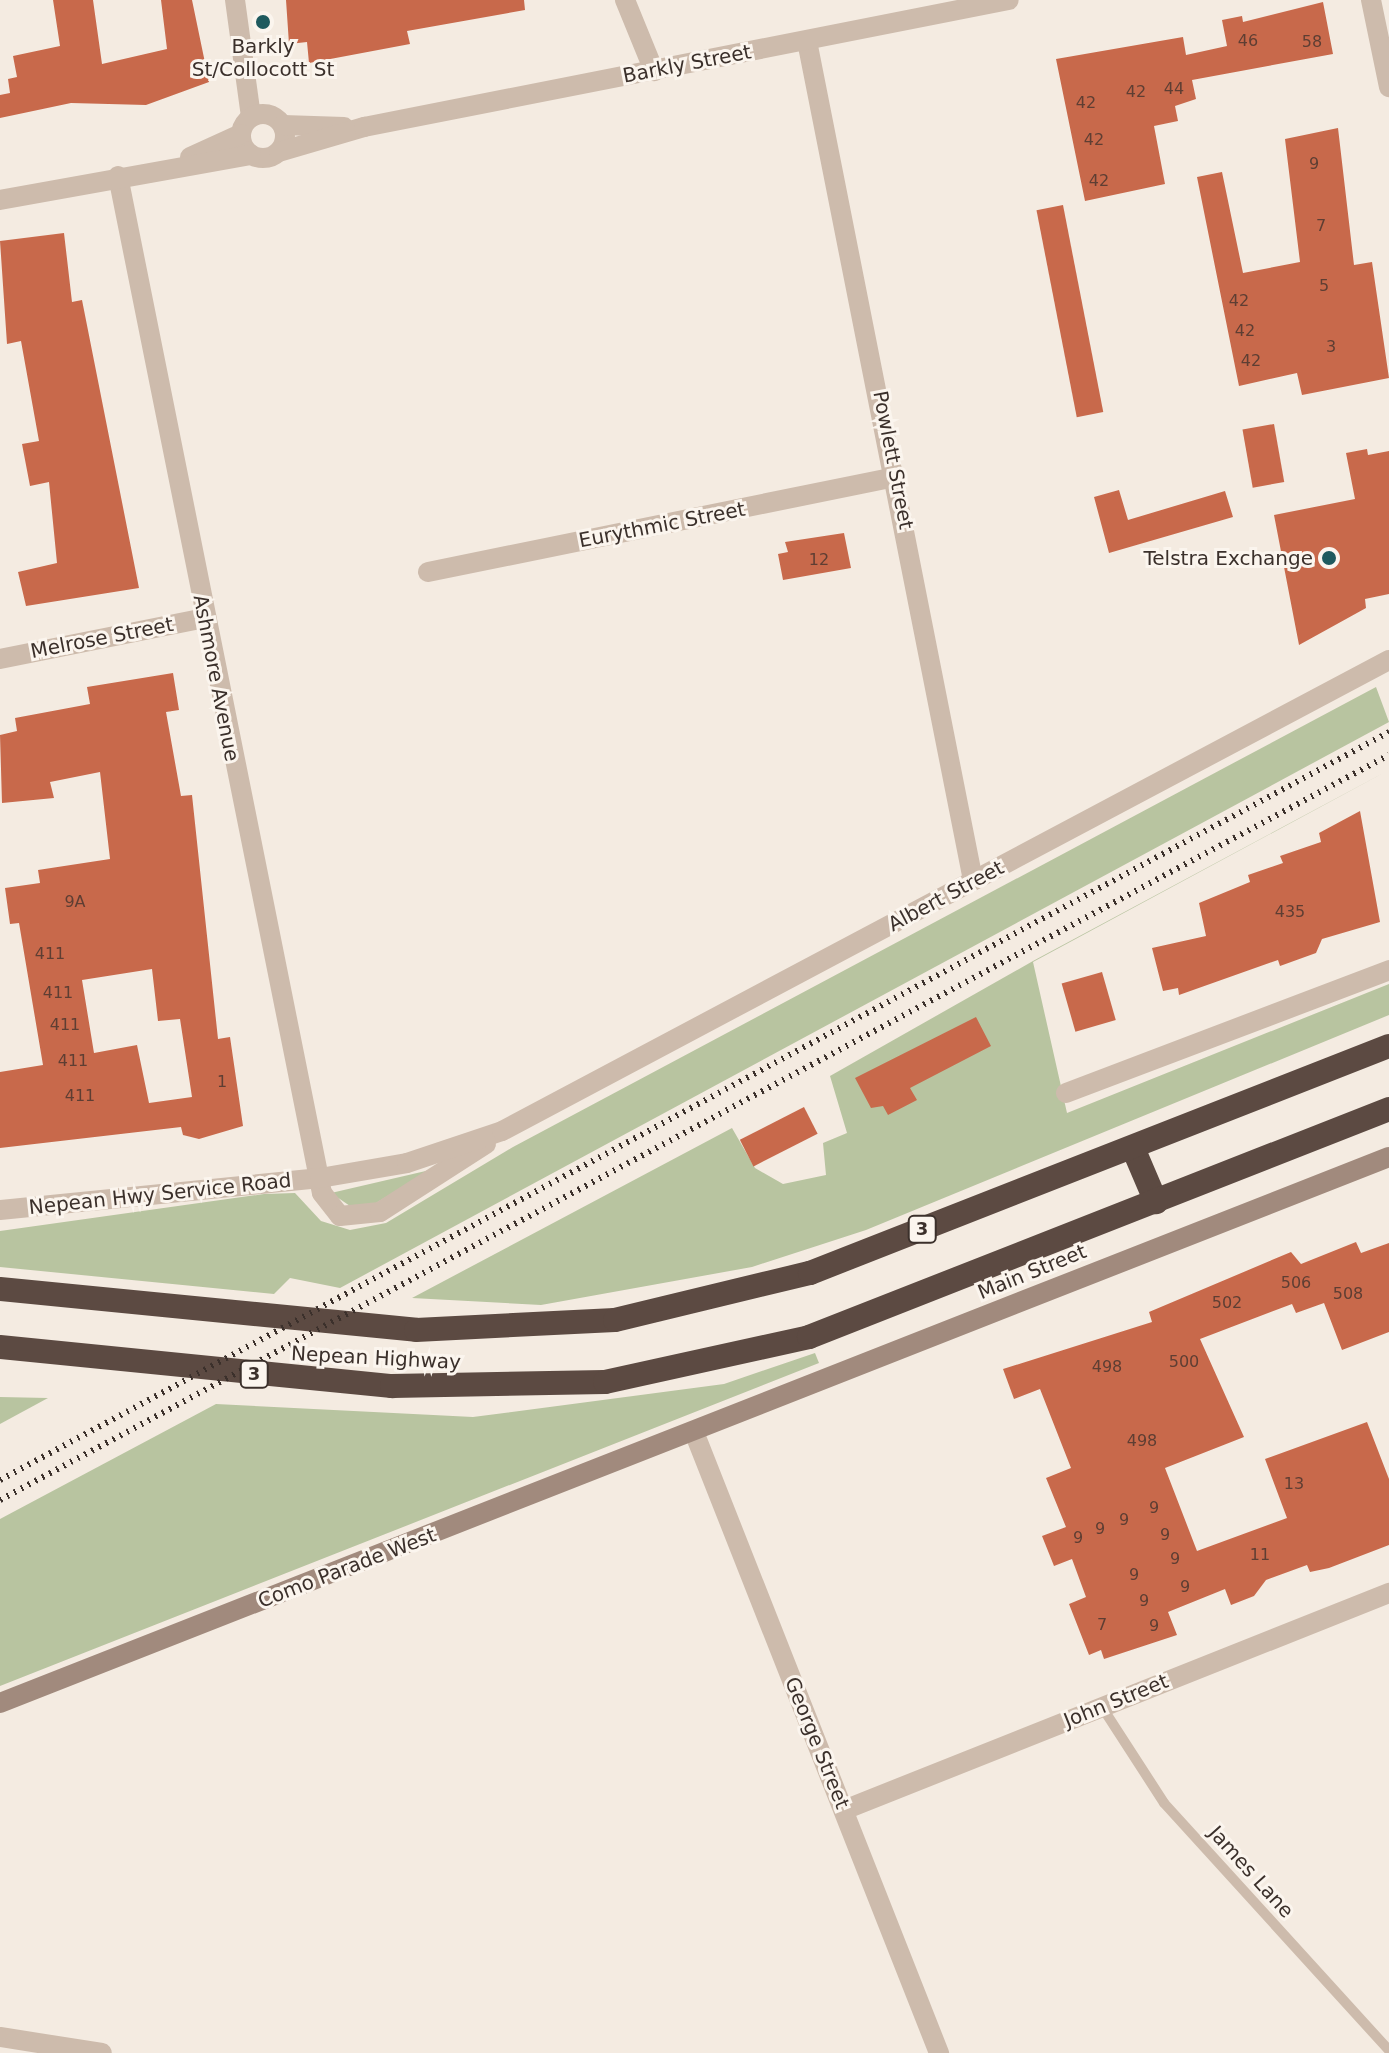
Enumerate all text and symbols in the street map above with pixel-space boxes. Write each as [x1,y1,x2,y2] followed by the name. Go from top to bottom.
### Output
[254,13,272,31] marker: Barkly St/Collocott St
[1238,31,1258,51] house number: 46
[1302,32,1322,52] house number: 58
[192,34,334,81] place label: Barkly St/Collocott St
[621,40,753,88] street label: Barkly Street
[1164,79,1184,99] house number: 44
[1126,82,1146,102] house number: 42
[1076,93,1096,113] house number: 42
[1084,130,1104,150] house number: 42
[1309,154,1319,174] house number: 9
[1089,171,1109,191] house number: 42
[1316,216,1326,236] house number: 7
[1319,276,1329,296] house number: 5
[1229,291,1249,311] house number: 42
[1235,321,1255,341] house number: 42
[1326,337,1336,357] house number: 3
[1241,351,1261,371] house number: 42
[868,389,918,531] street label: Powlett Street
[577,497,747,553] street label: Eurythmic Street
[1143,546,1313,570] place label: Telstra Exchange
[1320,549,1338,567] marker: Telstra Exchange
[809,550,829,570] house number: 12
[188,593,244,763] street label: Ashmore Avenue
[29,612,175,664] street label: Melrose Street
[884,855,1008,937] street label: Albert Street
[64,892,86,912] house number: 9A
[1275,902,1305,922] house number: 435
[35,944,65,964] house number: 411
[43,983,73,1003] house number: 411
[50,1015,80,1035] house number: 411
[58,1051,88,1071] house number: 411
[217,1072,227,1092] house number: 1
[65,1086,95,1106] house number: 411
[28,1168,292,1220] street label: Nepean Hwy Service Road
[906,1215,938,1243] road number: 3
[974,1239,1090,1305] street label: Main Street
[1281,1273,1311,1293] house number: 506
[1333,1284,1363,1304] house number: 508
[1212,1293,1242,1313] house number: 502
[291,1342,461,1374] street label: Nepean Highway
[1169,1352,1199,1372] house number: 500
[1092,1357,1122,1377] house number: 498
[238,1360,270,1388] road number: 3
[1127,1431,1157,1451] house number: 498
[1284,1474,1304,1494] house number: 13
[1149,1498,1159,1518] house number: 9
[1119,1510,1129,1530] house number: 9
[1095,1519,1105,1539] house number: 9
[255,1523,439,1613] street label: Como Parade West
[1160,1525,1170,1545] house number: 9
[1073,1528,1083,1548] house number: 9
[1250,1545,1270,1565] house number: 11
[1170,1549,1180,1569] house number: 9
[1129,1565,1139,1585] house number: 9
[1180,1577,1190,1597] house number: 9
[1139,1591,1149,1611] house number: 9
[1097,1615,1107,1635] house number: 7
[1149,1616,1159,1636] house number: 9
[1060,1669,1172,1733] street label: John Street
[780,1674,854,1812] street label: George Street
[1204,1821,1298,1923] street label: James Lane

